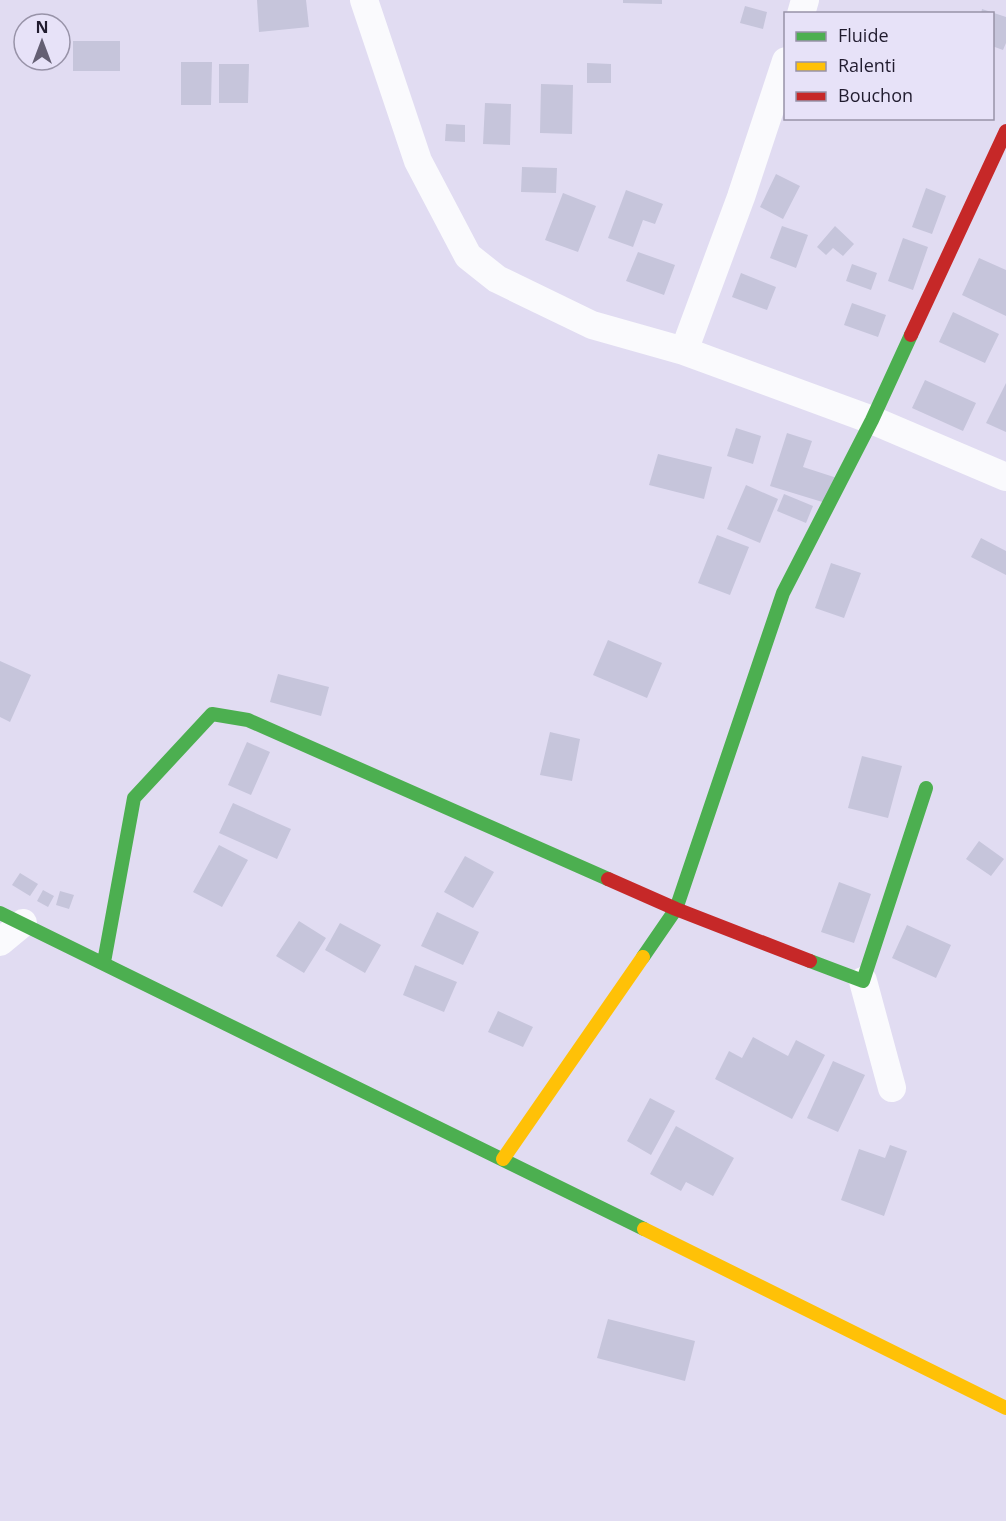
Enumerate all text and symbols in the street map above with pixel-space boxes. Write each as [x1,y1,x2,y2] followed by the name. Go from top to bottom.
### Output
[12,12,72,72] north arrow
[784,12,994,120] legend
[35,16,49,38] text: N
[838,23,889,47] text: Fluide
[838,53,896,77] text: Ralenti
[838,83,913,107] text: Bouchon

